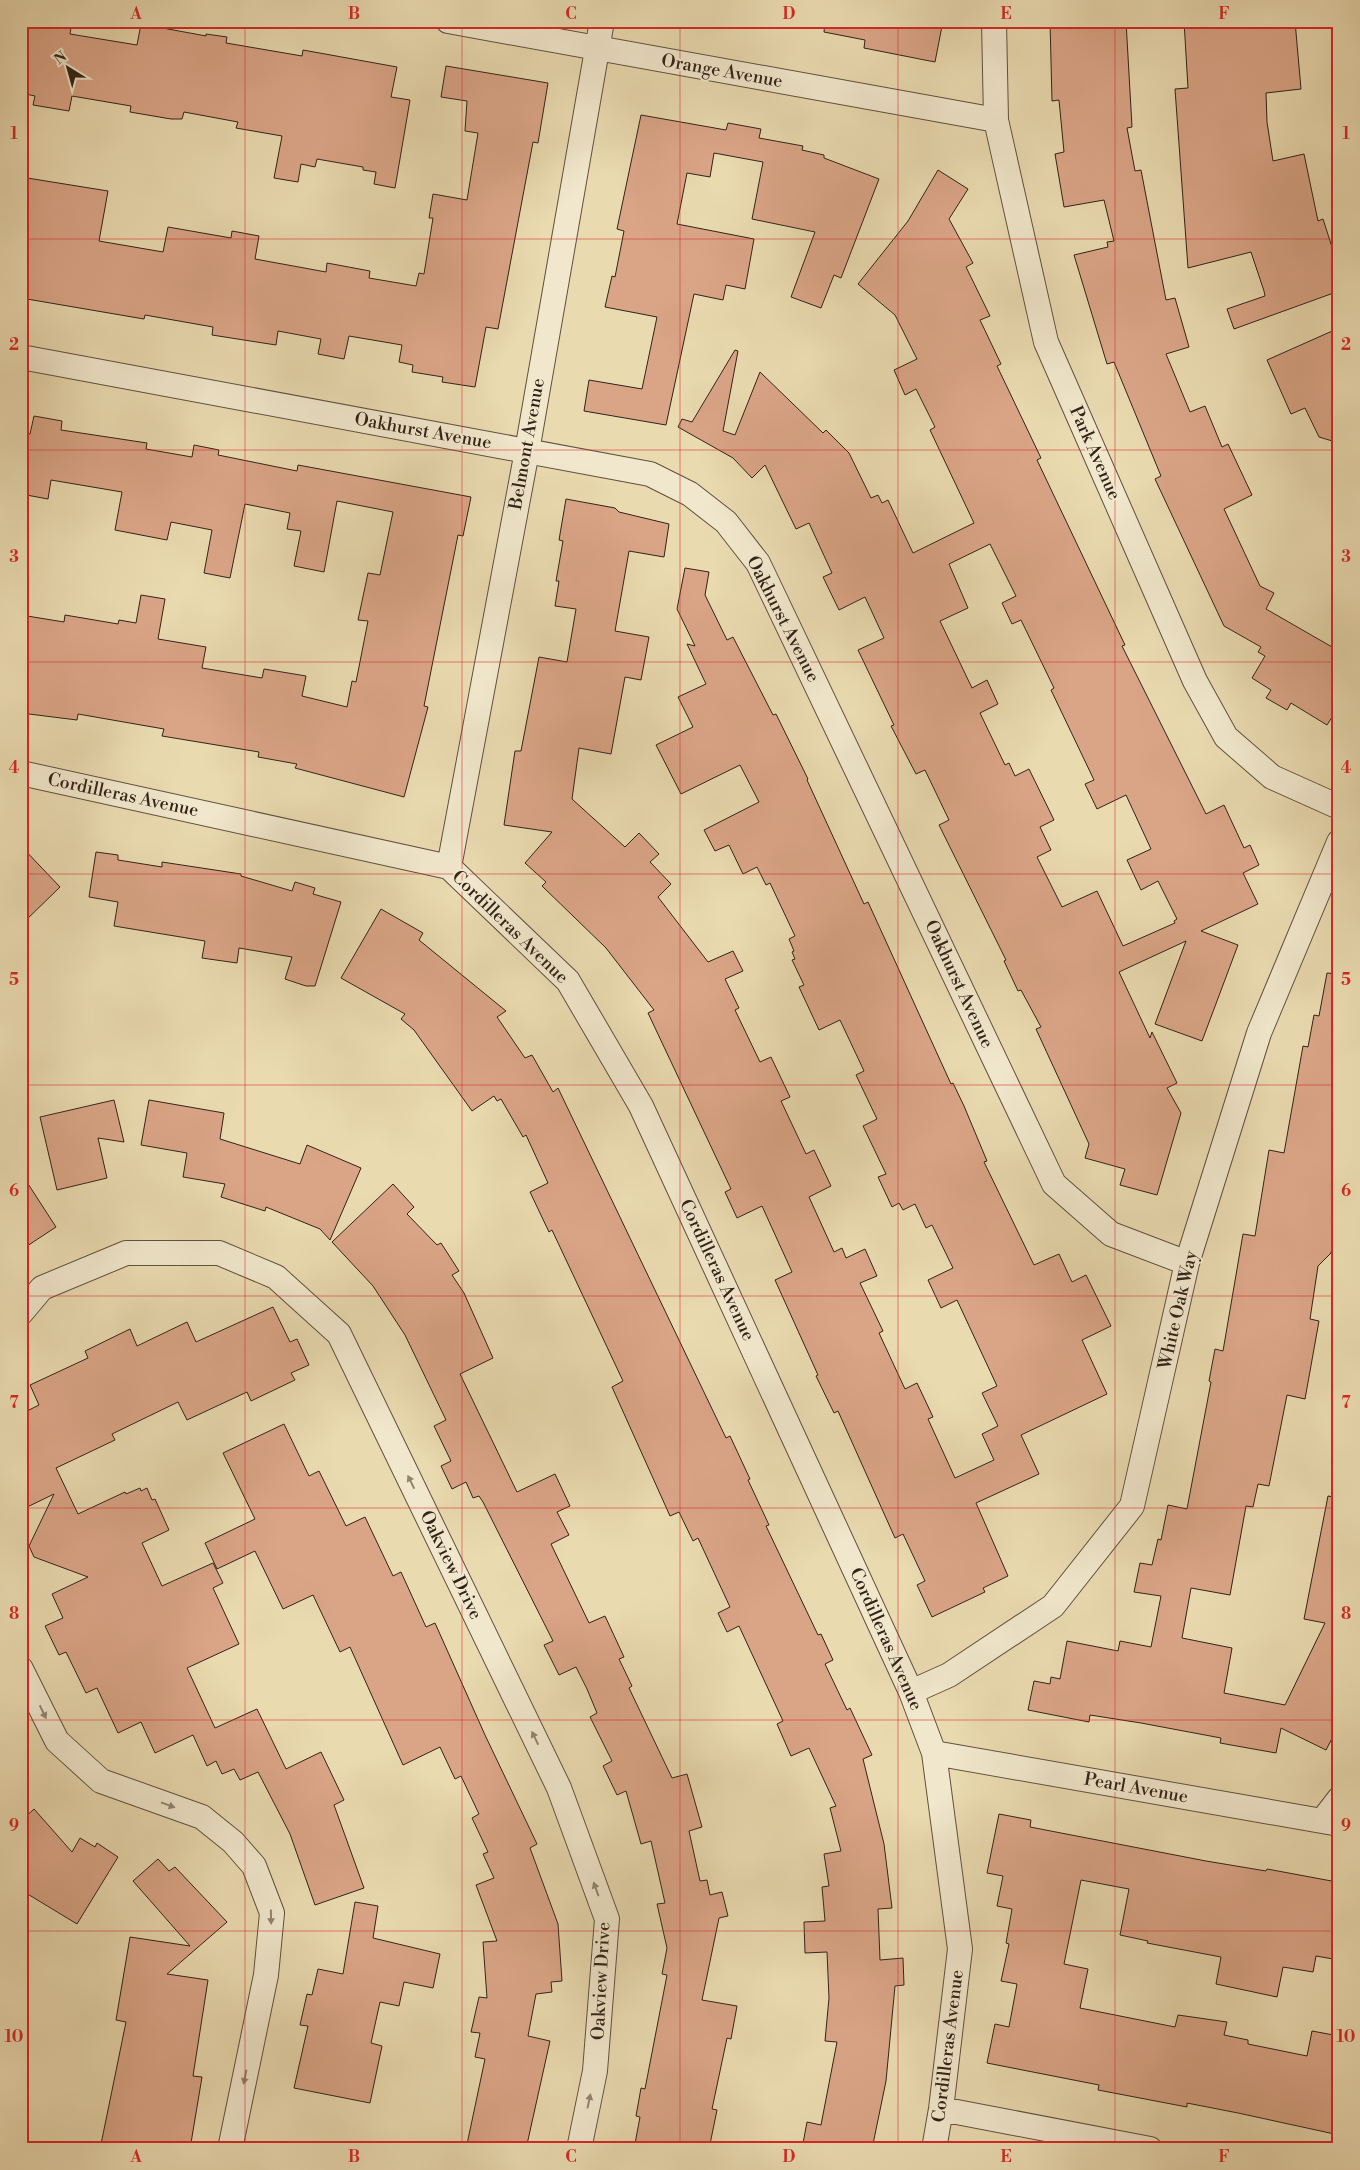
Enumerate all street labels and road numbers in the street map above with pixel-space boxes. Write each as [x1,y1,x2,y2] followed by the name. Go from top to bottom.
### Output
[660,49,784,93] street label: Orange Avenue
[504,376,550,513] street label: Belmont Avenue
[1064,402,1126,504] street label: Park Avenue
[353,408,493,454] street label: Oakhurst Avenue
[741,552,825,686] street label: Oakhurst Avenue
[45,768,201,822] street label: Cordilleras Avenue
[447,865,573,989] street label: Cordilleras Avenue
[919,916,999,1052] street label: Oakhurst Avenue
[674,1195,760,1345] street label: Cordilleras Avenue
[1153,1248,1203,1373] street label: White Oak Way
[415,1507,487,1623] street label: Oakview Drive
[844,1564,928,1714] street label: Cordilleras Avenue
[1082,1768,1190,1808] street label: Pearl Avenue
[586,1921,616,2041] street label: Oakview Drive
[927,1968,969,2124] street label: Cordilleras Avenue

